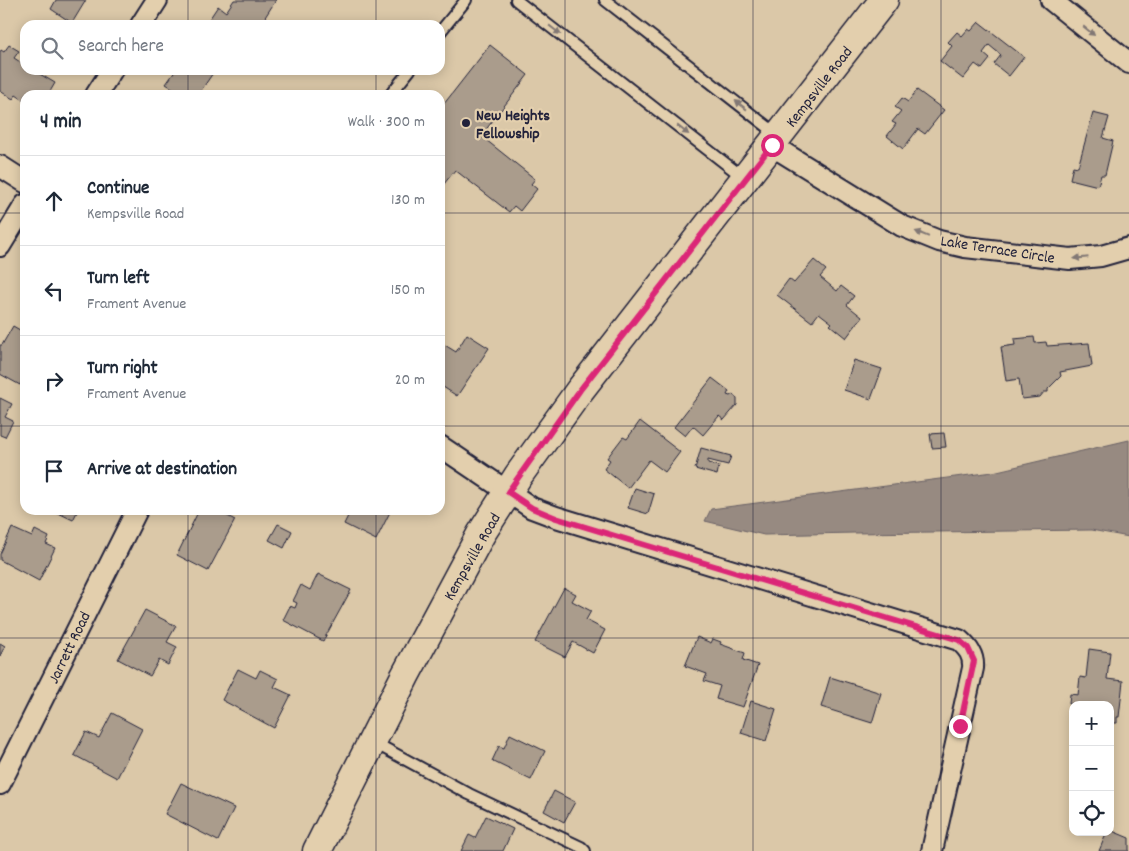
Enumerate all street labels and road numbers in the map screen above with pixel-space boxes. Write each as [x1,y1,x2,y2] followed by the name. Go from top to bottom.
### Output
[781,42,859,133] street label: Kempsville Road
[939,230,1056,271] street label: Lake Terrace Circle
[439,509,507,605] street label: Kempsville Road
[43,608,98,688] street label: Jarrett Road

